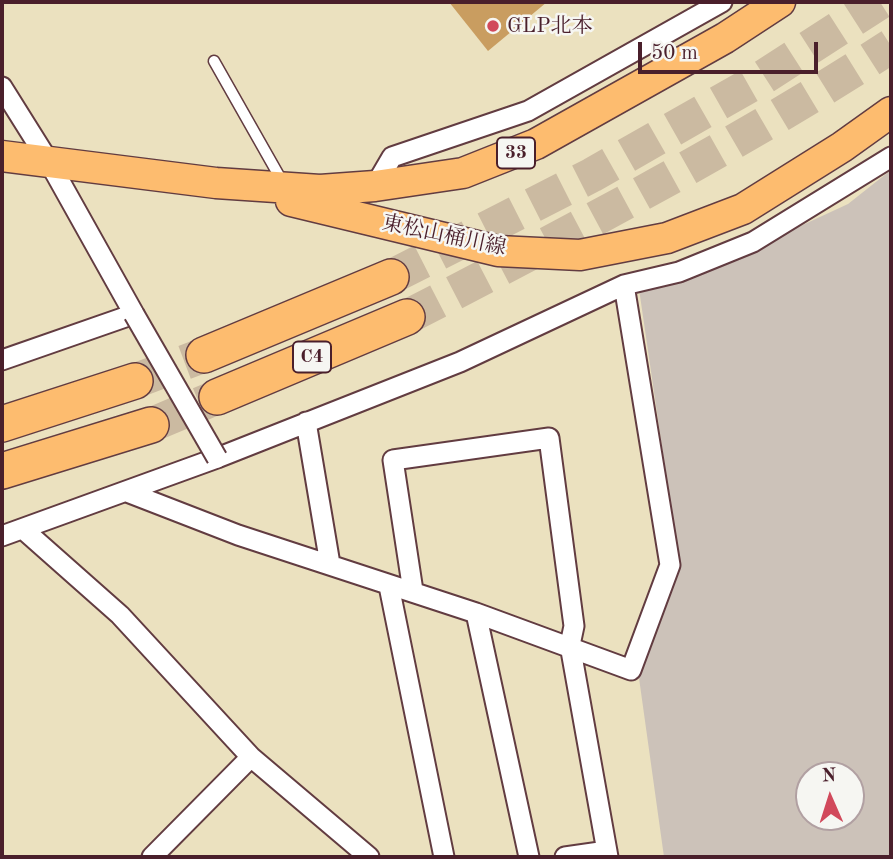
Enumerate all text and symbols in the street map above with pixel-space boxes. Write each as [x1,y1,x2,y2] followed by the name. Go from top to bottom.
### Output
[507,13,592,39] place label: GLP北本
[485,18,501,34] marker: GLP北本
[641,28,821,72] scale bar
[651,43,698,64] text: 50 m
[497,138,535,168] road number: 33
[380,211,508,261] street label: 東松山桶川線
[293,342,331,372] road number: C4
[795,761,865,831] north arrow
[821,767,837,786] text: N

